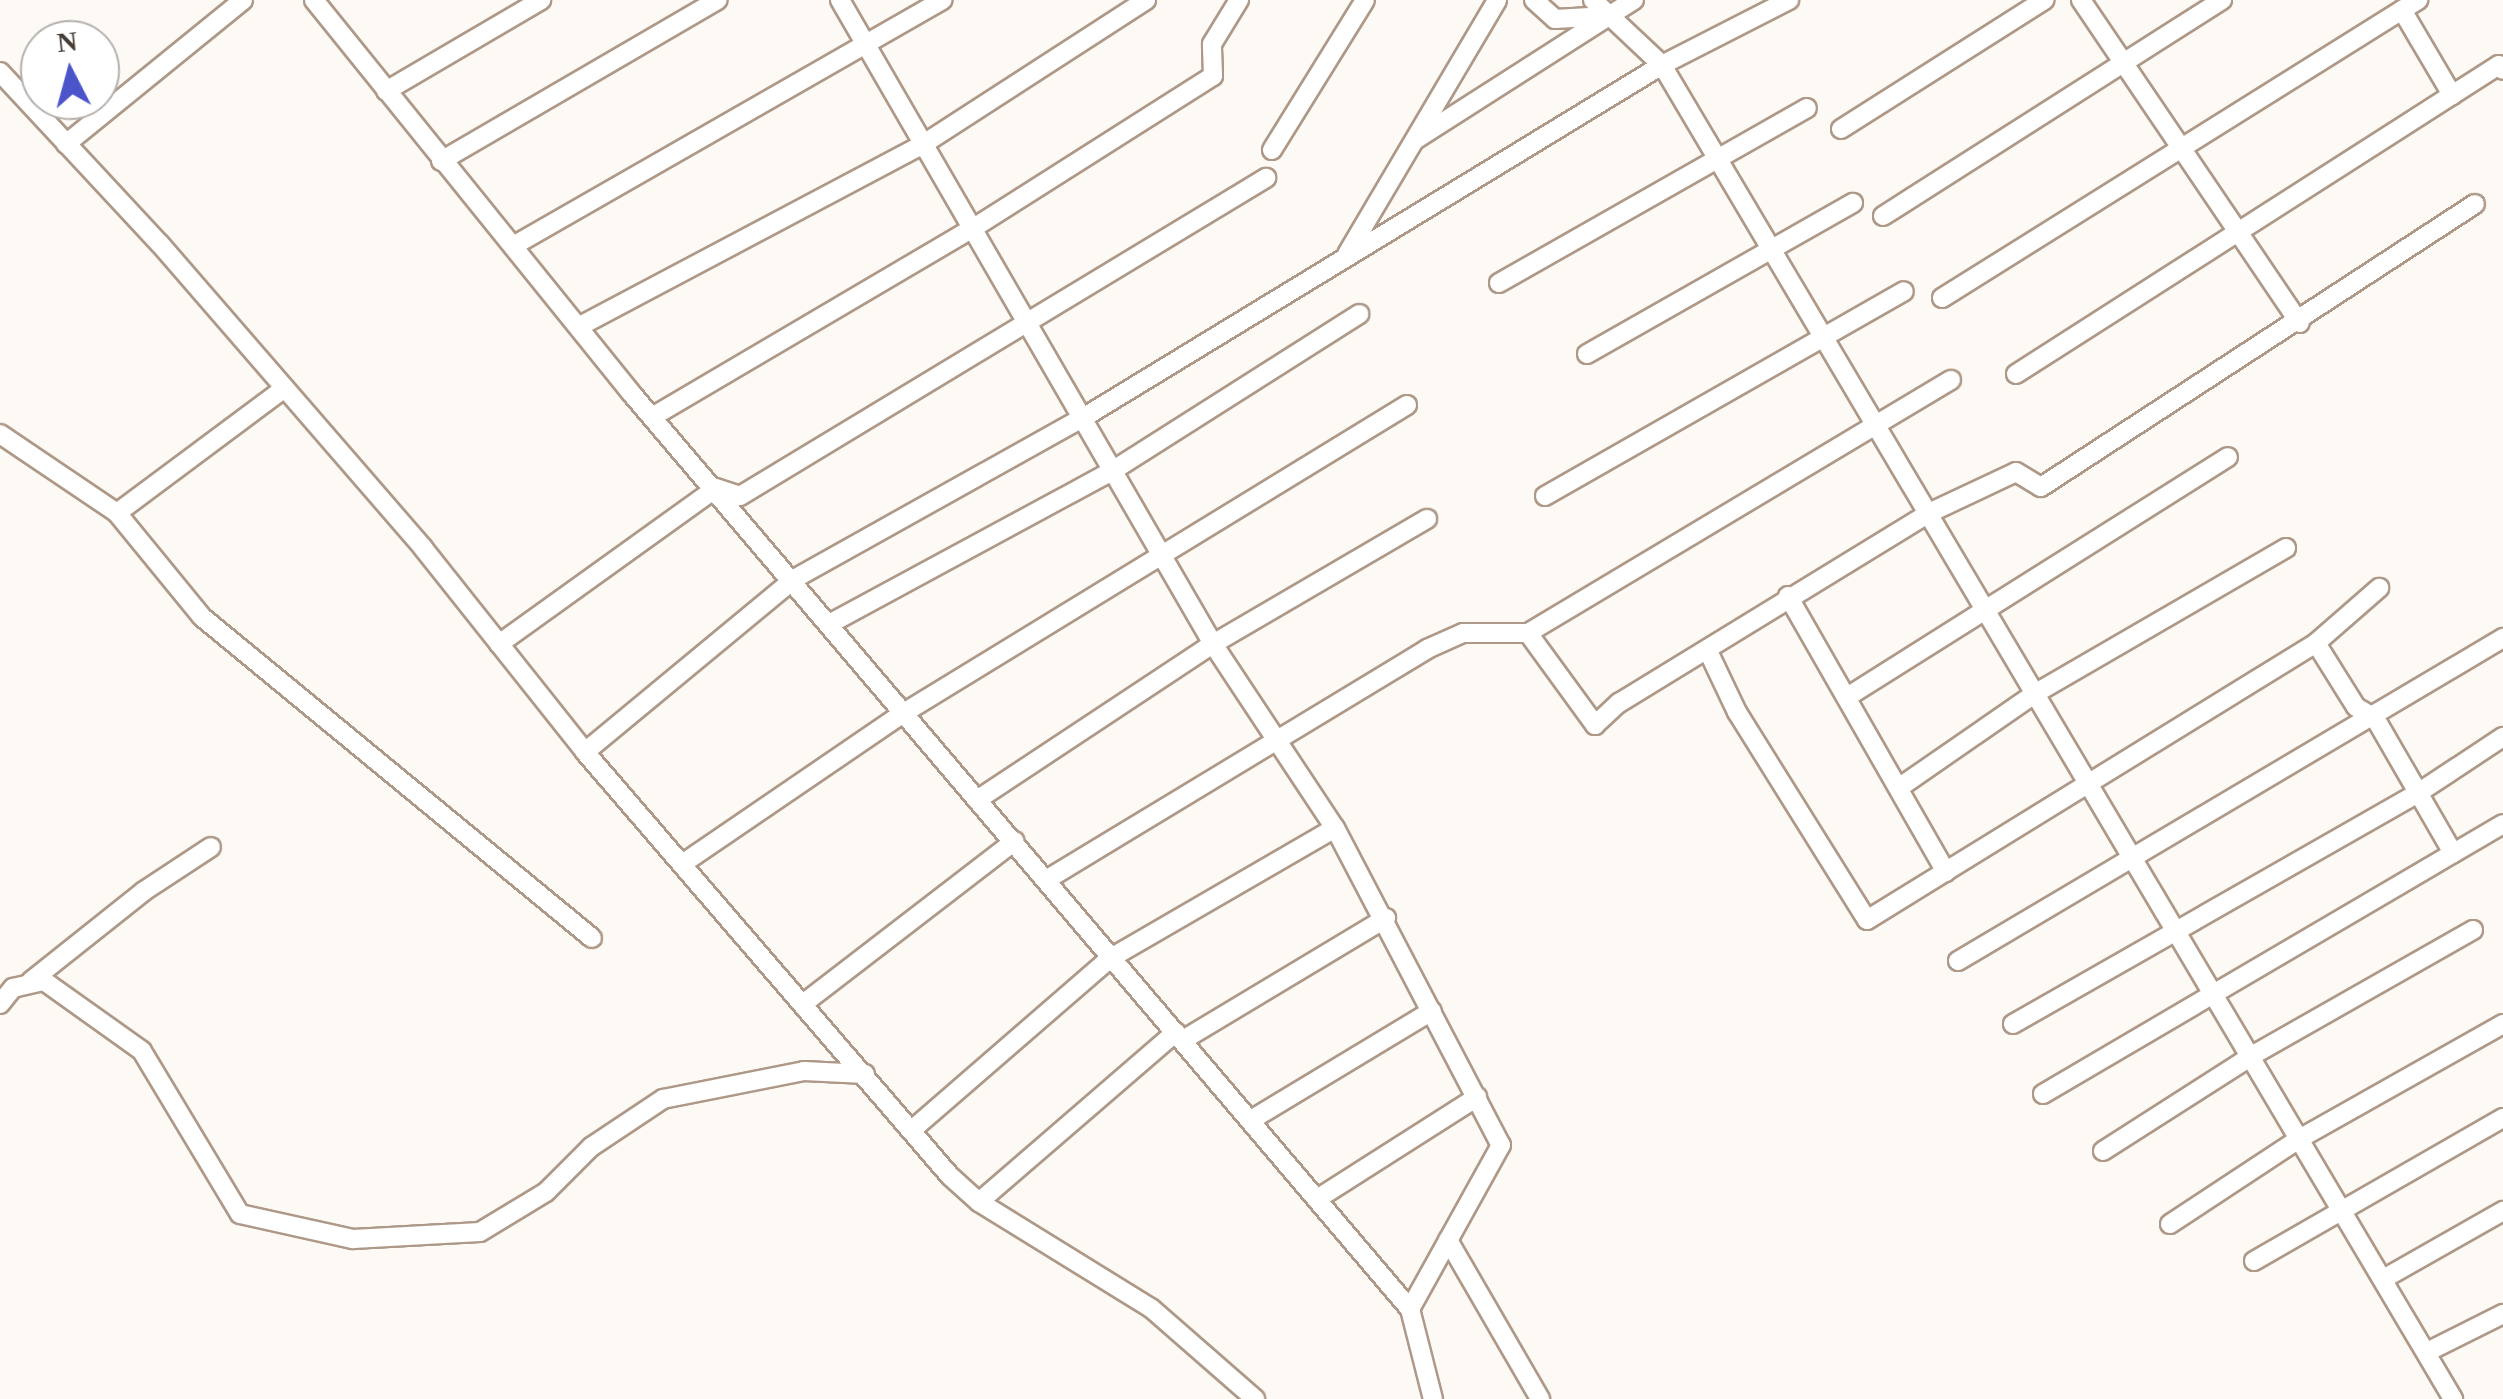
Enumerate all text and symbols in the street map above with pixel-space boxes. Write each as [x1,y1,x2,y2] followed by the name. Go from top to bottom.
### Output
[20,20,120,120] north arrow
[55,25,79,58] text: N

